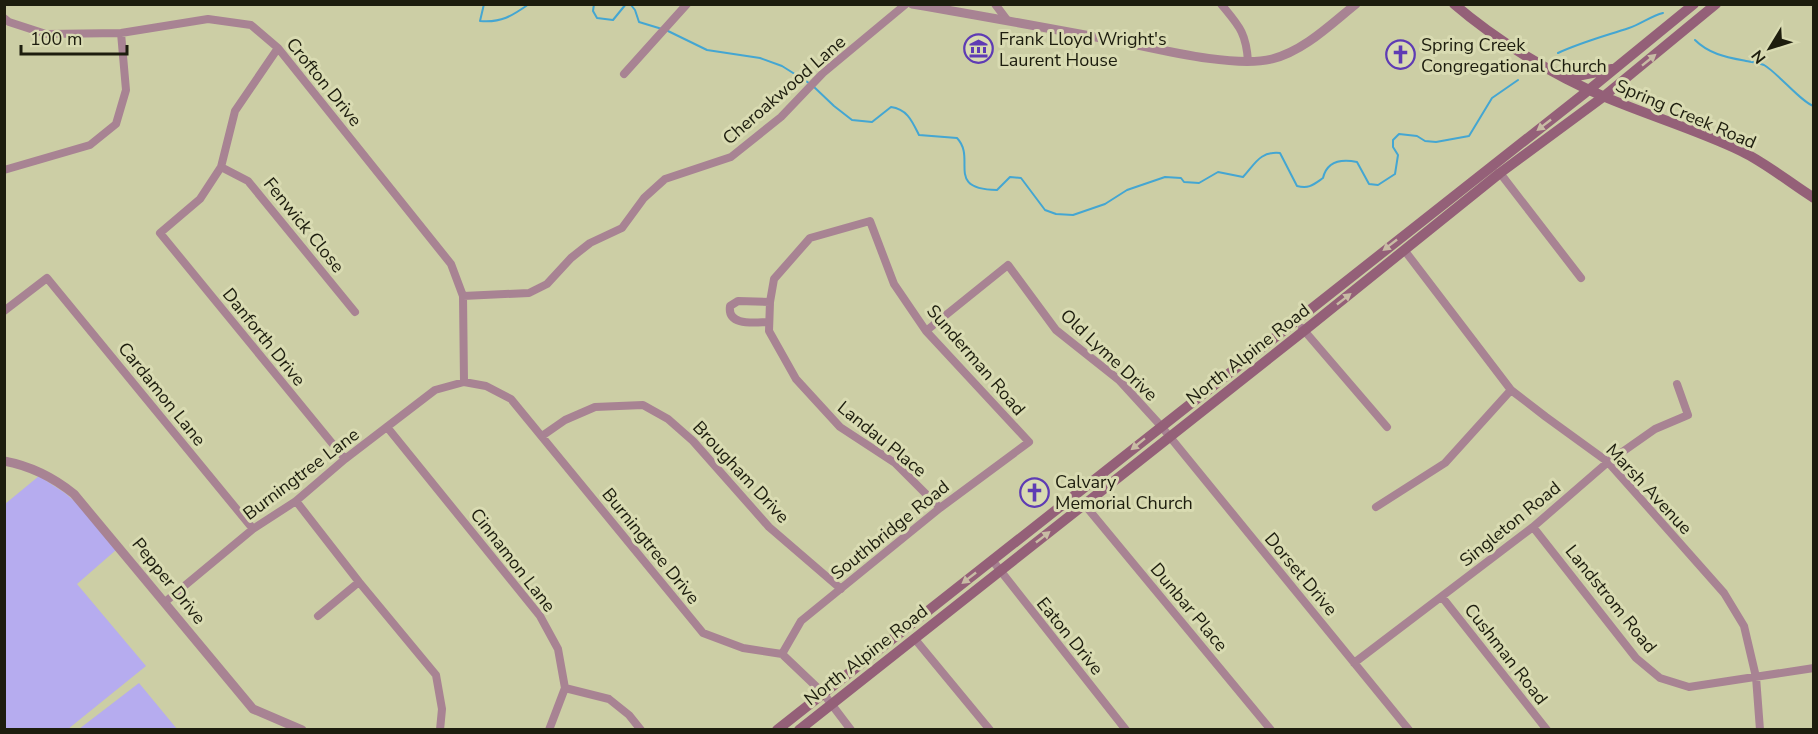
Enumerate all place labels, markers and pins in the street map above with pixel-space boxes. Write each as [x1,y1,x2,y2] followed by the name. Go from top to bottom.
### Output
[999,27,1167,72] place label: Frank Lloyd Wright's Laurent House
[962,33,994,65] museum icon: Frank Lloyd Wright's Laurent House
[1421,33,1607,78] place label: Spring Creek Congregational Church
[1384,39,1416,71] church icon: Spring Creek Congregational Church
[1055,470,1193,515] place label: Calvary Memorial Church
[1018,476,1050,508] church icon: Calvary Memorial Church

